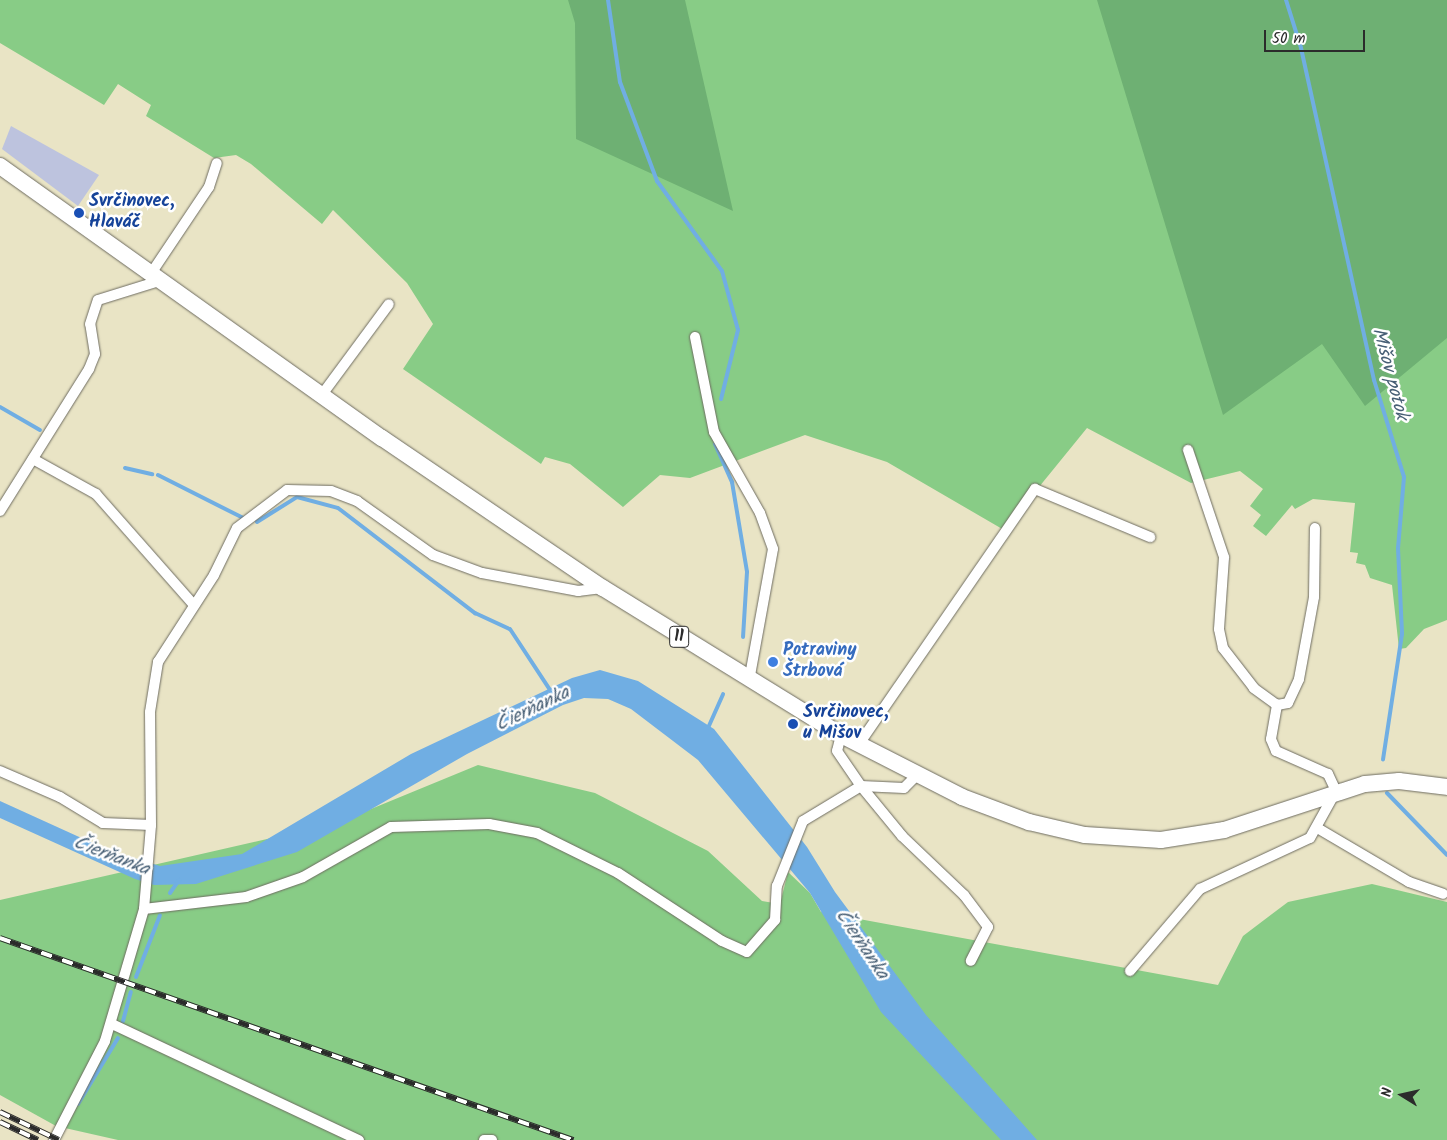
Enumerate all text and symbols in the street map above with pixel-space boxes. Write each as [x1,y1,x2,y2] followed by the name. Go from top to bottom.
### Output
[1267,20,1368,52] scale bar
[1272,27,1306,51] text: 50 m
[89,192,175,234] place label: Svrčinovec, Hlaváč
[73,207,85,219] marker: Svrčinovec, Hlaváč
[1366,325,1412,423] water label: Mišov potok
[669,624,689,650] road number: 11
[783,641,857,684] place label: Potraviny Štrbová
[767,656,779,668] marker: Potraviny Štrbová
[492,682,574,738] water label: Čierňanka
[803,703,889,746] place label: Svrčinovec, u Mišov
[787,718,799,730] marker: Svrčinovec, u Mišov
[70,832,152,882] water label: Čierňanka
[829,906,893,984] water label: Čierňanka
[1377,1070,1427,1120] north arrow
[1376,1086,1399,1099] text: N

